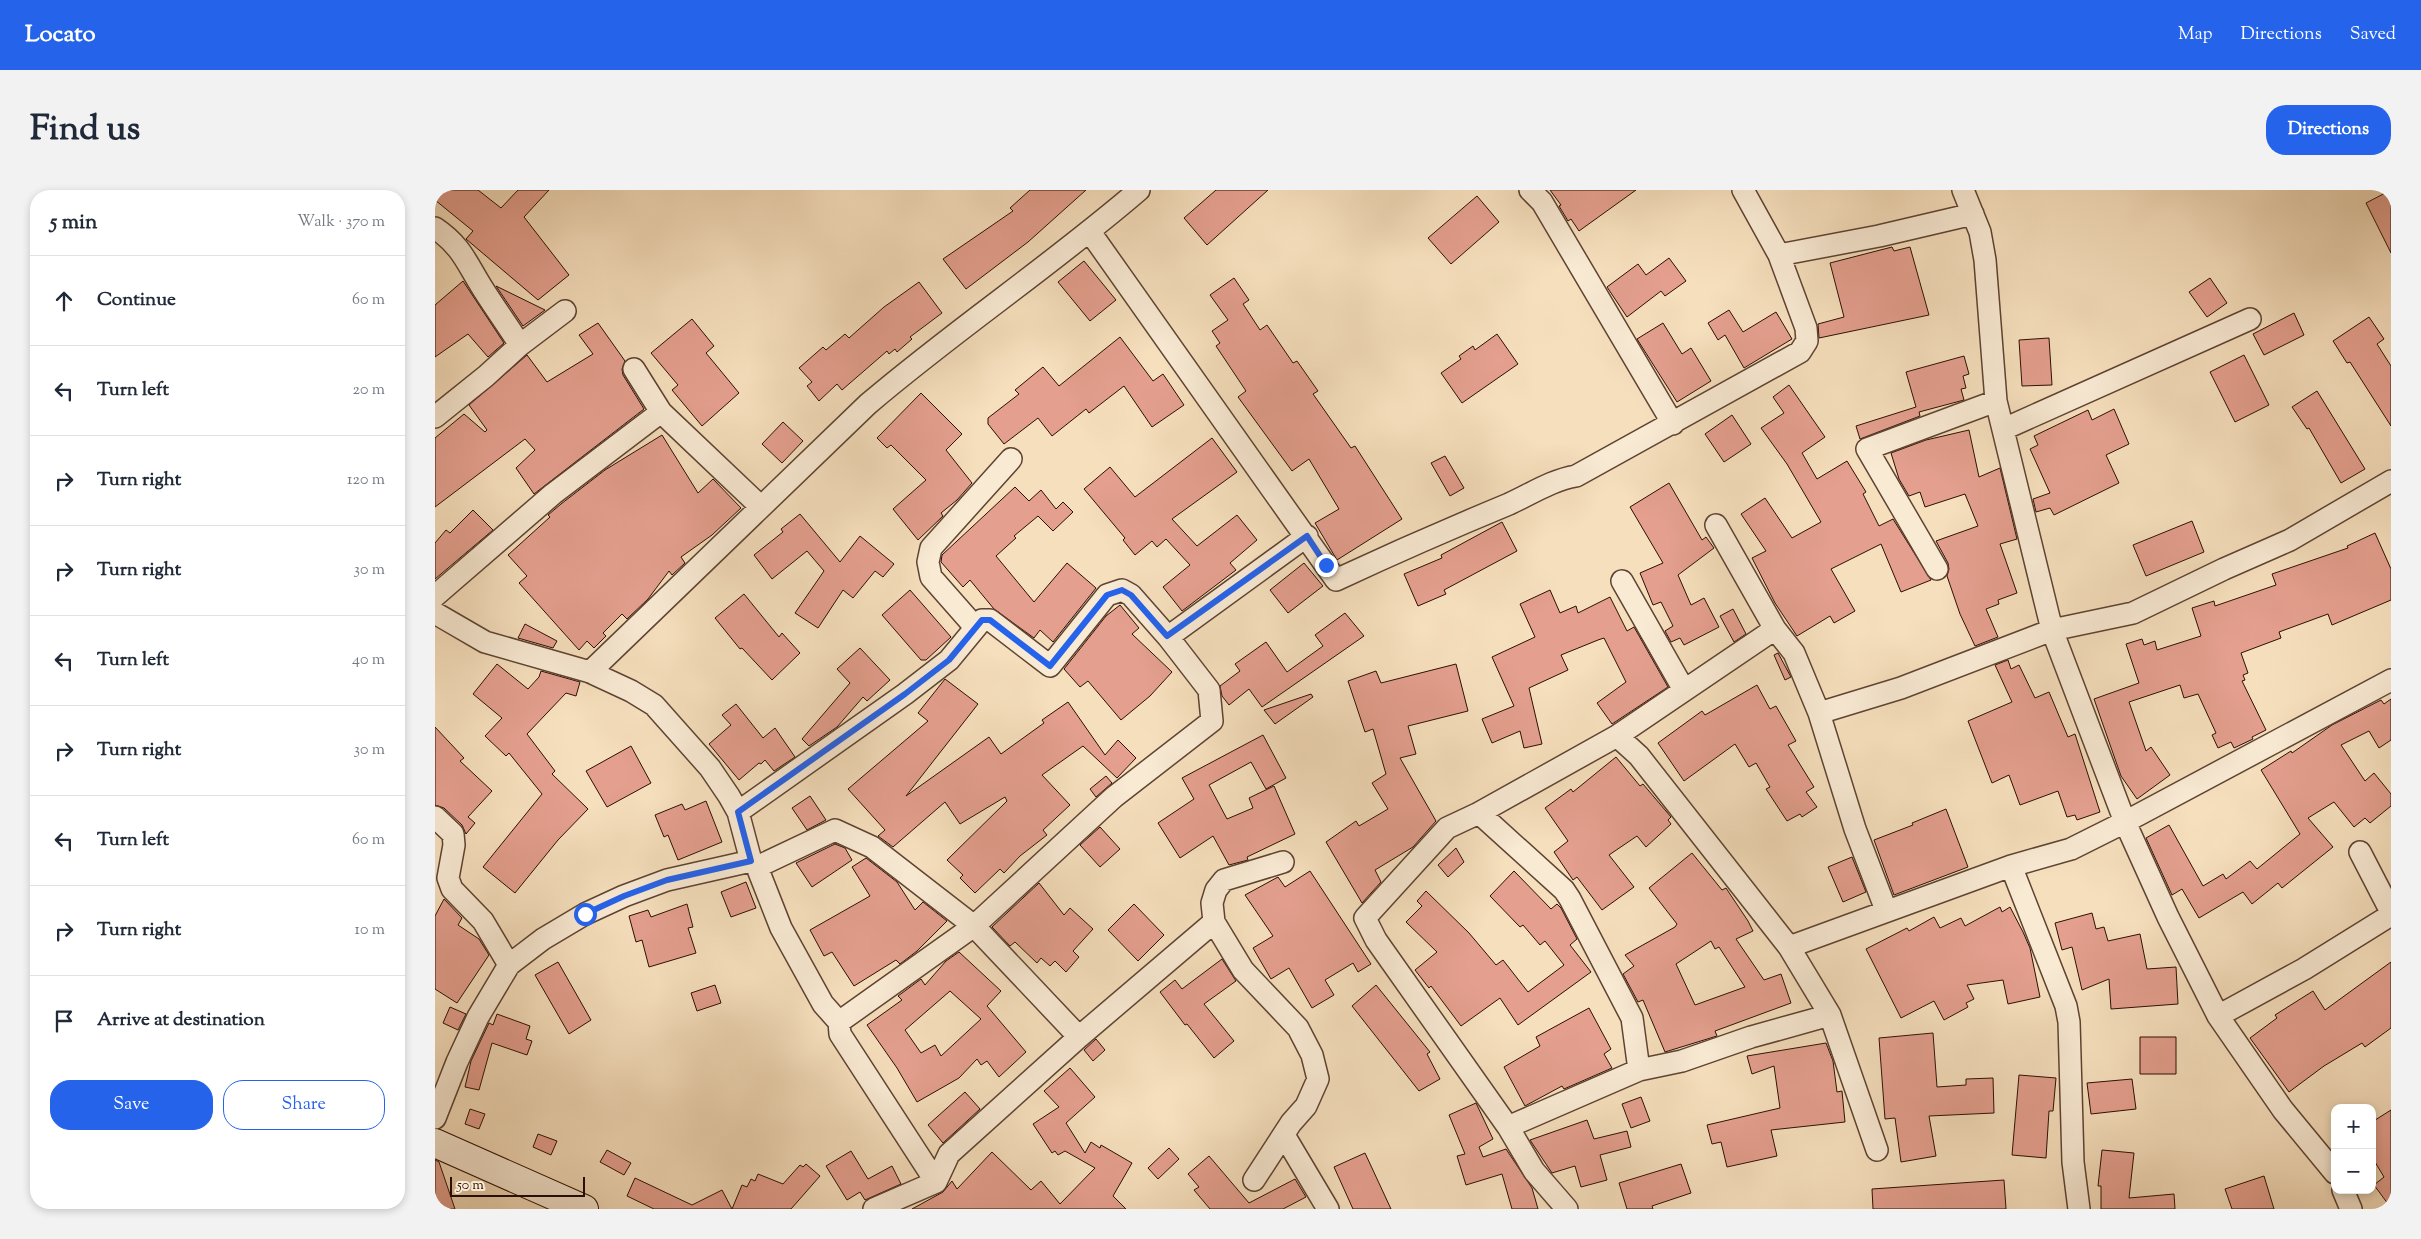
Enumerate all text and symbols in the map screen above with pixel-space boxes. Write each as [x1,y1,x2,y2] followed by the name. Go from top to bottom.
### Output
[25,18,96,52] text: Locato
[2178,22,2213,48] text: Map
[2241,22,2322,48] text: Directions
[2350,22,2396,48] text: Saved
[30,105,140,156] text: Find us
[2266,105,2391,155] button: Directions
[50,208,97,238] text: 5 min
[297,211,385,234] text: Walk · 370 m
[50,287,78,315] icon: ahead
[97,287,176,314] text: Continue
[352,289,385,312] text: 60 m
[50,377,78,405] icon: left
[97,377,169,404] text: Turn left
[352,379,385,402] text: 20 m
[50,467,78,495] icon: right
[97,467,181,494] text: Turn right
[347,469,385,492] text: 120 m
[1315,554,1338,577] route end
[50,557,78,585] icon: right
[97,557,181,584] text: Turn right
[354,559,385,582] text: 30 m
[50,647,78,675] icon: left
[97,647,169,674] text: Turn left
[352,649,385,672] text: 40 m
[50,737,78,765] icon: right
[97,737,181,764] text: Turn right
[354,739,385,762] text: 30 m
[50,827,78,855] icon: left
[97,827,169,854] text: Turn left
[352,829,385,852] text: 60 m
[574,903,597,926] route start
[50,917,78,945] icon: right
[97,917,181,944] text: Turn right
[355,919,385,942] text: 10 m
[50,1007,78,1035] icon: arrive
[97,1007,265,1034] text: Arrive at destination
[50,1080,213,1130] button: Save
[223,1080,385,1130] button: Share
[2331,1104,2376,1194] map controls
[2331,1104,2376,1149] button: +
[2331,1149,2376,1194] button: −
[450,1174,585,1197] scale bar
[457,1176,484,1196] text: 50 m

